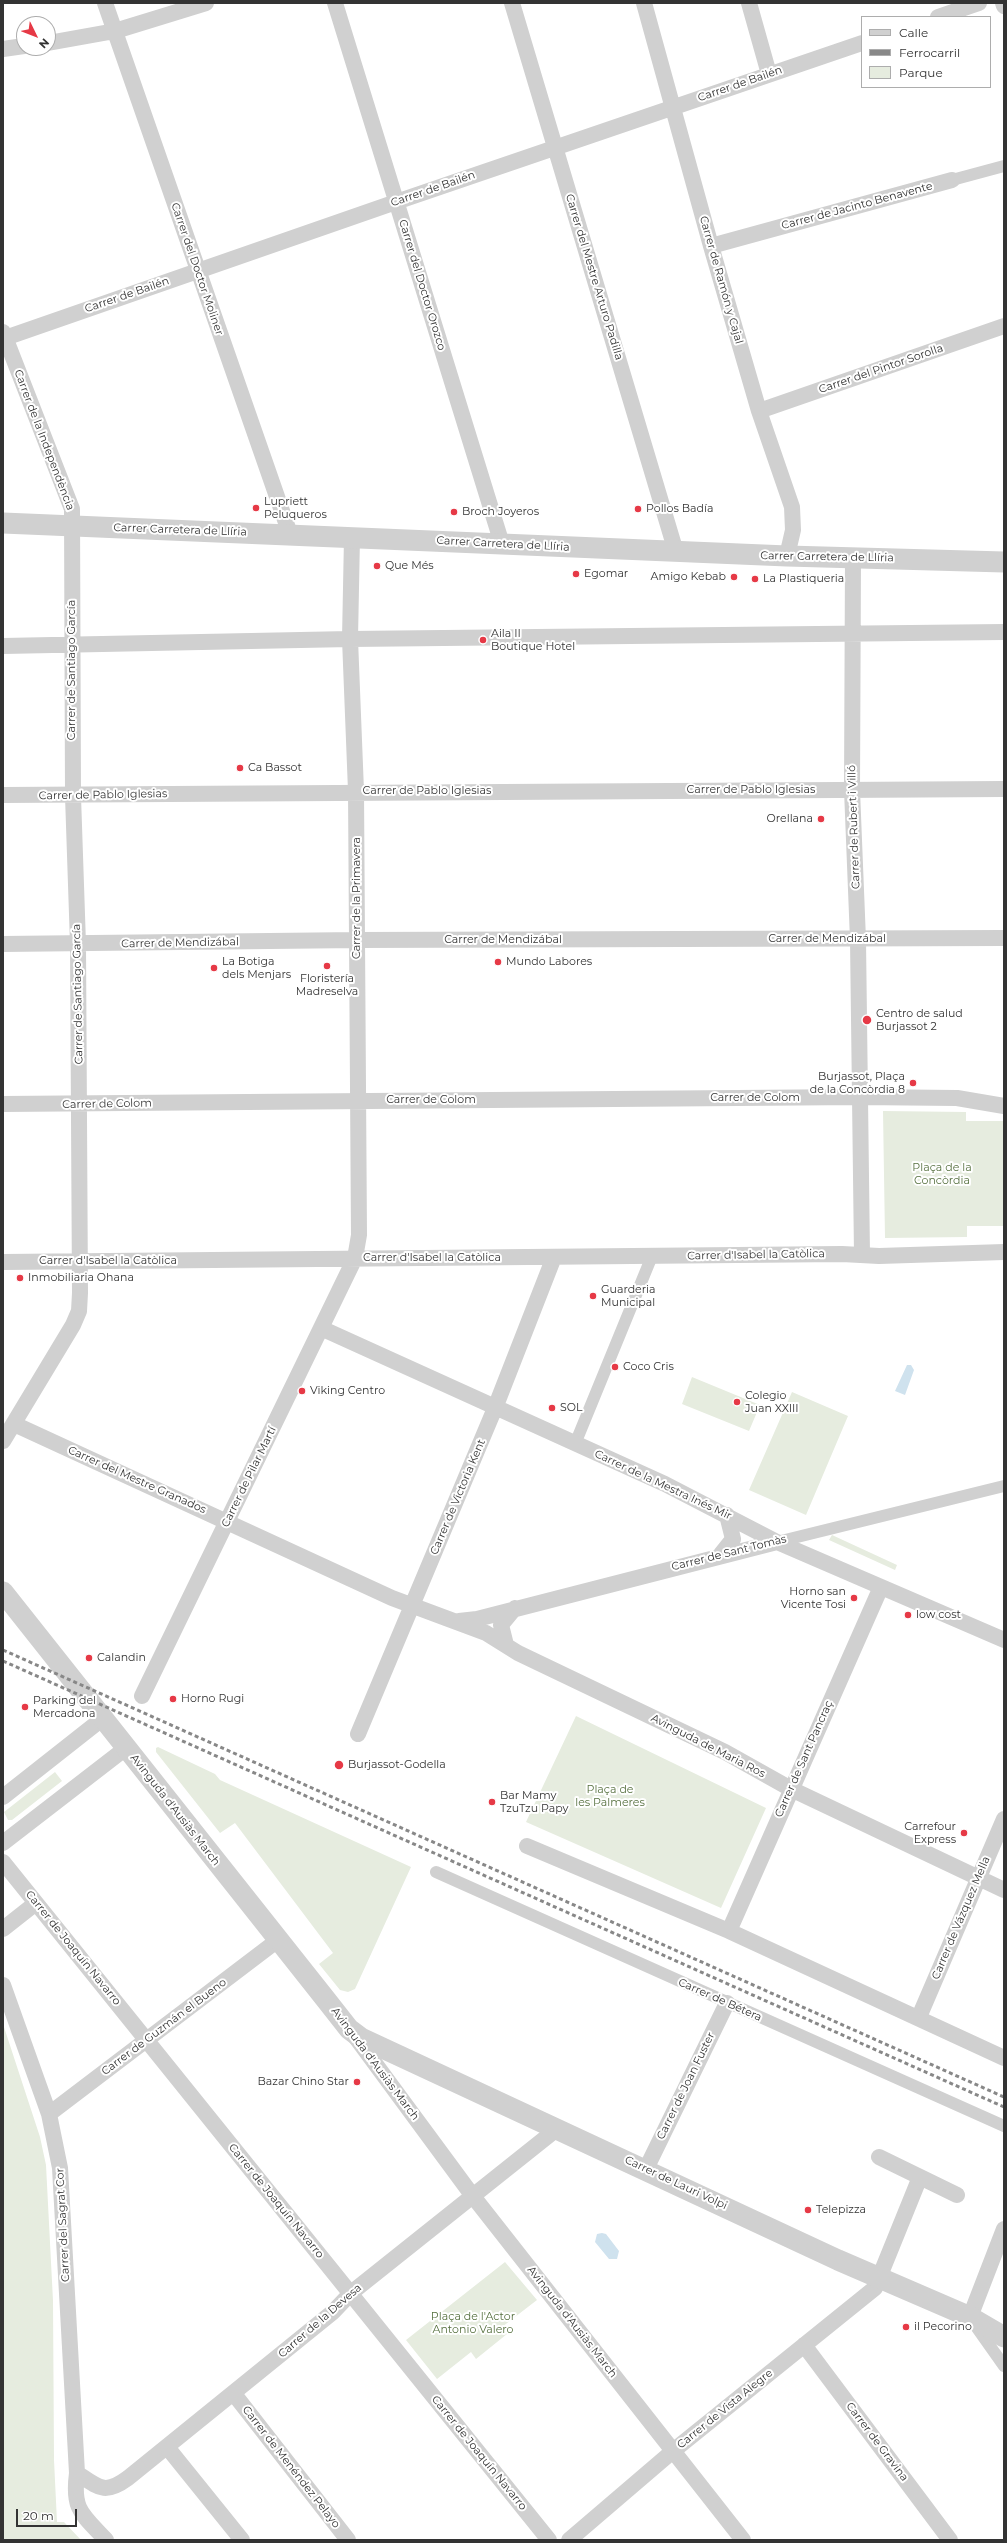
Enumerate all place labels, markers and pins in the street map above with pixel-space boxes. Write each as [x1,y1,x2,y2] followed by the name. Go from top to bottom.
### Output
[264,495,327,521] place label: Lupriett Peluqueros
[646,502,713,516] place label: Pollos Badía
[251,503,261,513] marker: Lupriett Peluqueros
[633,504,643,514] marker: Pollos Badía
[462,505,539,519] place label: Broch Joyeros
[449,507,459,517] marker: Broch Joyeros
[385,559,434,573] place label: Que Més
[372,561,382,571] marker: Que Més
[584,567,628,581] place label: Egomar
[571,569,581,579] marker: Egomar
[651,570,726,584] place label: Amigo Kebab
[729,572,739,582] marker: Amigo Kebab
[763,572,844,586] place label: La Plastiqueria
[750,574,760,584] marker: La Plastiqueria
[491,627,575,653] place label: Aila II Boutique Hotel
[478,635,488,645] marker: Aila II Boutique Hotel
[248,761,302,775] place label: Ca Bassot
[235,763,245,773] marker: Ca Bassot
[767,812,813,826] place label: Orellana
[816,814,826,824] marker: Orellana
[222,955,291,981] place label: La Botiga dels Menjars
[506,955,592,969] place label: Mundo Labores
[493,957,503,967] marker: Mundo Labores
[322,961,332,971] marker: Floristería Madreselva
[209,963,219,973] marker: La Botiga dels Menjars
[296,972,358,998] place label: Floristería Madreselva
[876,1007,963,1033] place label: Centro de salud Burjassot 2
[861,1014,873,1026] marker: Centro de salud Burjassot 2
[810,1070,905,1096] place label: Burjassot, Plaça de la Concòrdia 8
[908,1078,918,1088] marker: Burjassot, Plaça de la Concòrdia 8
[28,1271,134,1285] place label: Inmobiliaria Ohana
[15,1273,25,1283] marker: Inmobiliaria Ohana
[601,1283,656,1309] place label: Guarderia Municipal
[588,1291,598,1301] marker: Guarderia Municipal
[623,1360,674,1374] place label: Coco Cris
[610,1362,620,1372] marker: Coco Cris
[310,1384,385,1398] place label: Viking Centro
[297,1386,307,1396] marker: Viking Centro
[745,1389,799,1415] place label: Colegio Juan XXIII
[732,1397,742,1407] marker: Colegio Juan XXIII
[560,1401,582,1415] place label: SOL
[547,1403,557,1413] marker: SOL
[781,1585,846,1611] place label: Horno san Vicente Tosi
[849,1593,859,1603] marker: Horno san Vicente Tosi
[916,1608,961,1622] place label: low cost
[903,1610,913,1620] marker: low cost
[97,1651,146,1665] place label: Calandin
[84,1653,94,1663] marker: Calandin
[181,1692,244,1706] place label: Horno Rugi
[33,1694,96,1720] place label: Parking del Mercadona
[168,1694,178,1704] marker: Horno Rugi
[20,1702,30,1712] marker: Parking del Mercadona
[348,1758,446,1772] place label: Burjassot-Godella
[333,1759,345,1771] marker: Burjassot-Godella
[500,1789,568,1815] place label: Bar Mamy TzuTzu Papy
[487,1797,497,1807] marker: Bar Mamy TzuTzu Papy
[904,1820,956,1846] place label: Carrefour Express
[959,1828,969,1838] marker: Carrefour Express
[257,2075,349,2089] place label: Bazar Chino Star
[352,2077,362,2087] marker: Bazar Chino Star
[816,2203,866,2217] place label: Telepizza
[803,2205,813,2215] marker: Telepizza
[914,2320,972,2334] place label: il Pecorino
[901,2322,911,2332] marker: il Pecorino

